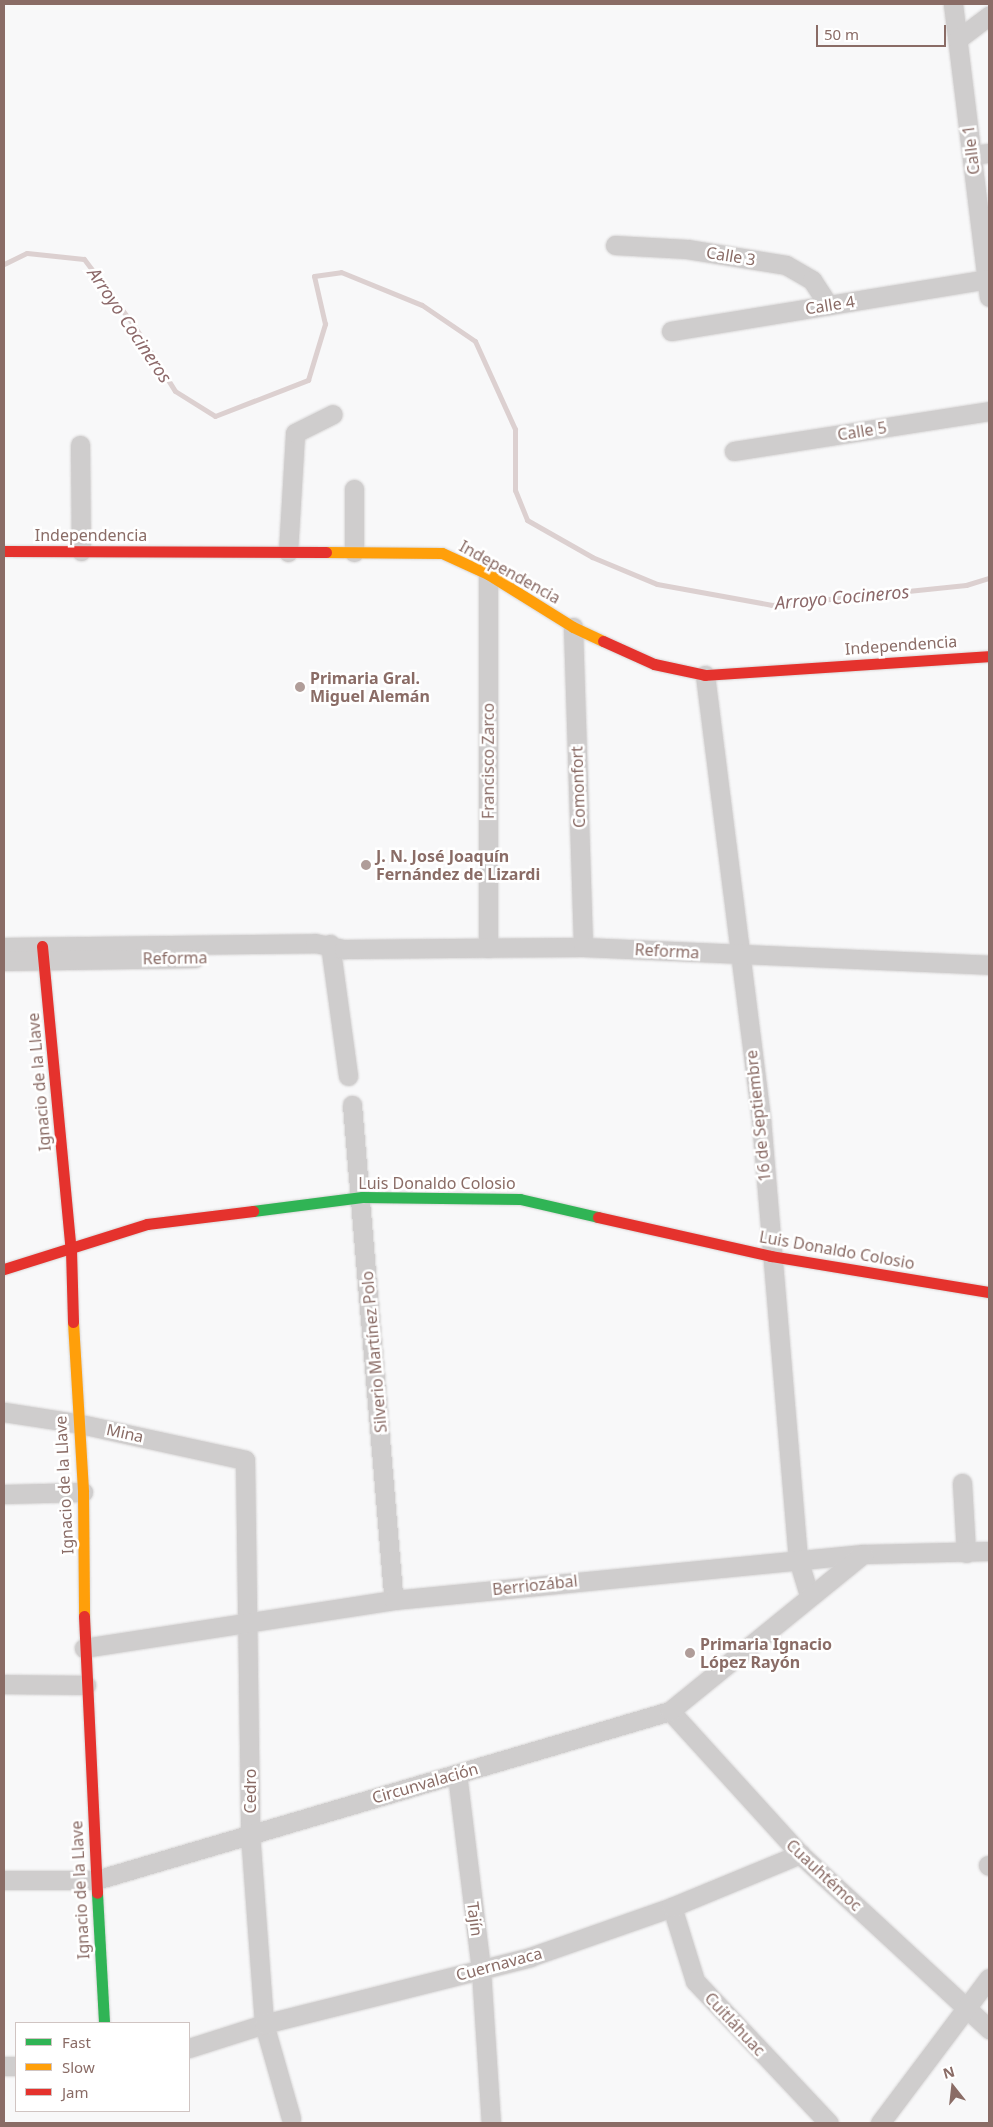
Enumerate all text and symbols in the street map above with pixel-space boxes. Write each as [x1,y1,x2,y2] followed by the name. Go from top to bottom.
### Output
[818,15,948,47] scale bar
[824,24,859,44] text: 50 m
[958,124,984,176] street label: Calle 1
[705,243,757,269] street label: Calle 3
[83,263,177,387] water label: Arroyo Cocineros
[804,292,856,318] street label: Calle 4
[836,418,888,444] street label: Calle 5
[35,525,147,545] street label: Independencia
[456,536,564,608] street label: Independencia
[774,580,910,614] water label: Arroyo Cocineros
[844,632,958,658] street label: Independencia
[310,668,430,706] place label: Primaria Gral. Miguel Alemán
[294,681,306,693] marker: Primaria Gral. Miguel Alemán
[478,703,498,819] street label: Francisco Zarco
[567,746,589,828] street label: Comonfort
[376,846,540,884] place label: J. N. José Joaquín Fernández de Lizardi
[360,859,372,871] marker: J. N. José Joaquín Fernández de Lizardi
[634,940,700,962] street label: Reforma
[142,948,208,968] street label: Reforma
[23,1012,55,1152] street label: Ignacio de la Llave
[742,1049,774,1183] street label: 16 de Septiembre
[358,1173,516,1193] street label: Luis Donaldo Colosio
[758,1227,916,1273] street label: Luis Donaldo Colosio
[357,1270,391,1434] street label: Silverio Martínez Polo
[51,1415,77,1555] street label: Ignacio de la Llave
[105,1420,145,1446] street label: Mina
[491,1571,579,1599] street label: Berriozábal
[700,1634,832,1672] place label: Primaria Ignacio López Rayón
[684,1647,696,1659] marker: Primaria Ignacio López Rayón
[370,1759,480,1807] street label: Circunvalación
[240,1769,260,1813] street label: Cedro
[67,1820,93,1960] street label: Ignacio de la Llave
[782,1835,866,1915] street label: Cuauhtémoc
[463,1901,487,1937] street label: Tajín
[454,1943,544,1985] street label: Cuernavaca
[701,1988,769,2060] street label: Cuitláhuac
[15,2022,190,2112] legend
[62,2032,91,2052] text: Fast
[62,2057,95,2077] text: Slow
[941,2061,957,2083] text: N
[928,2062,978,2112] north arrow
[62,2082,89,2102] text: Jam

